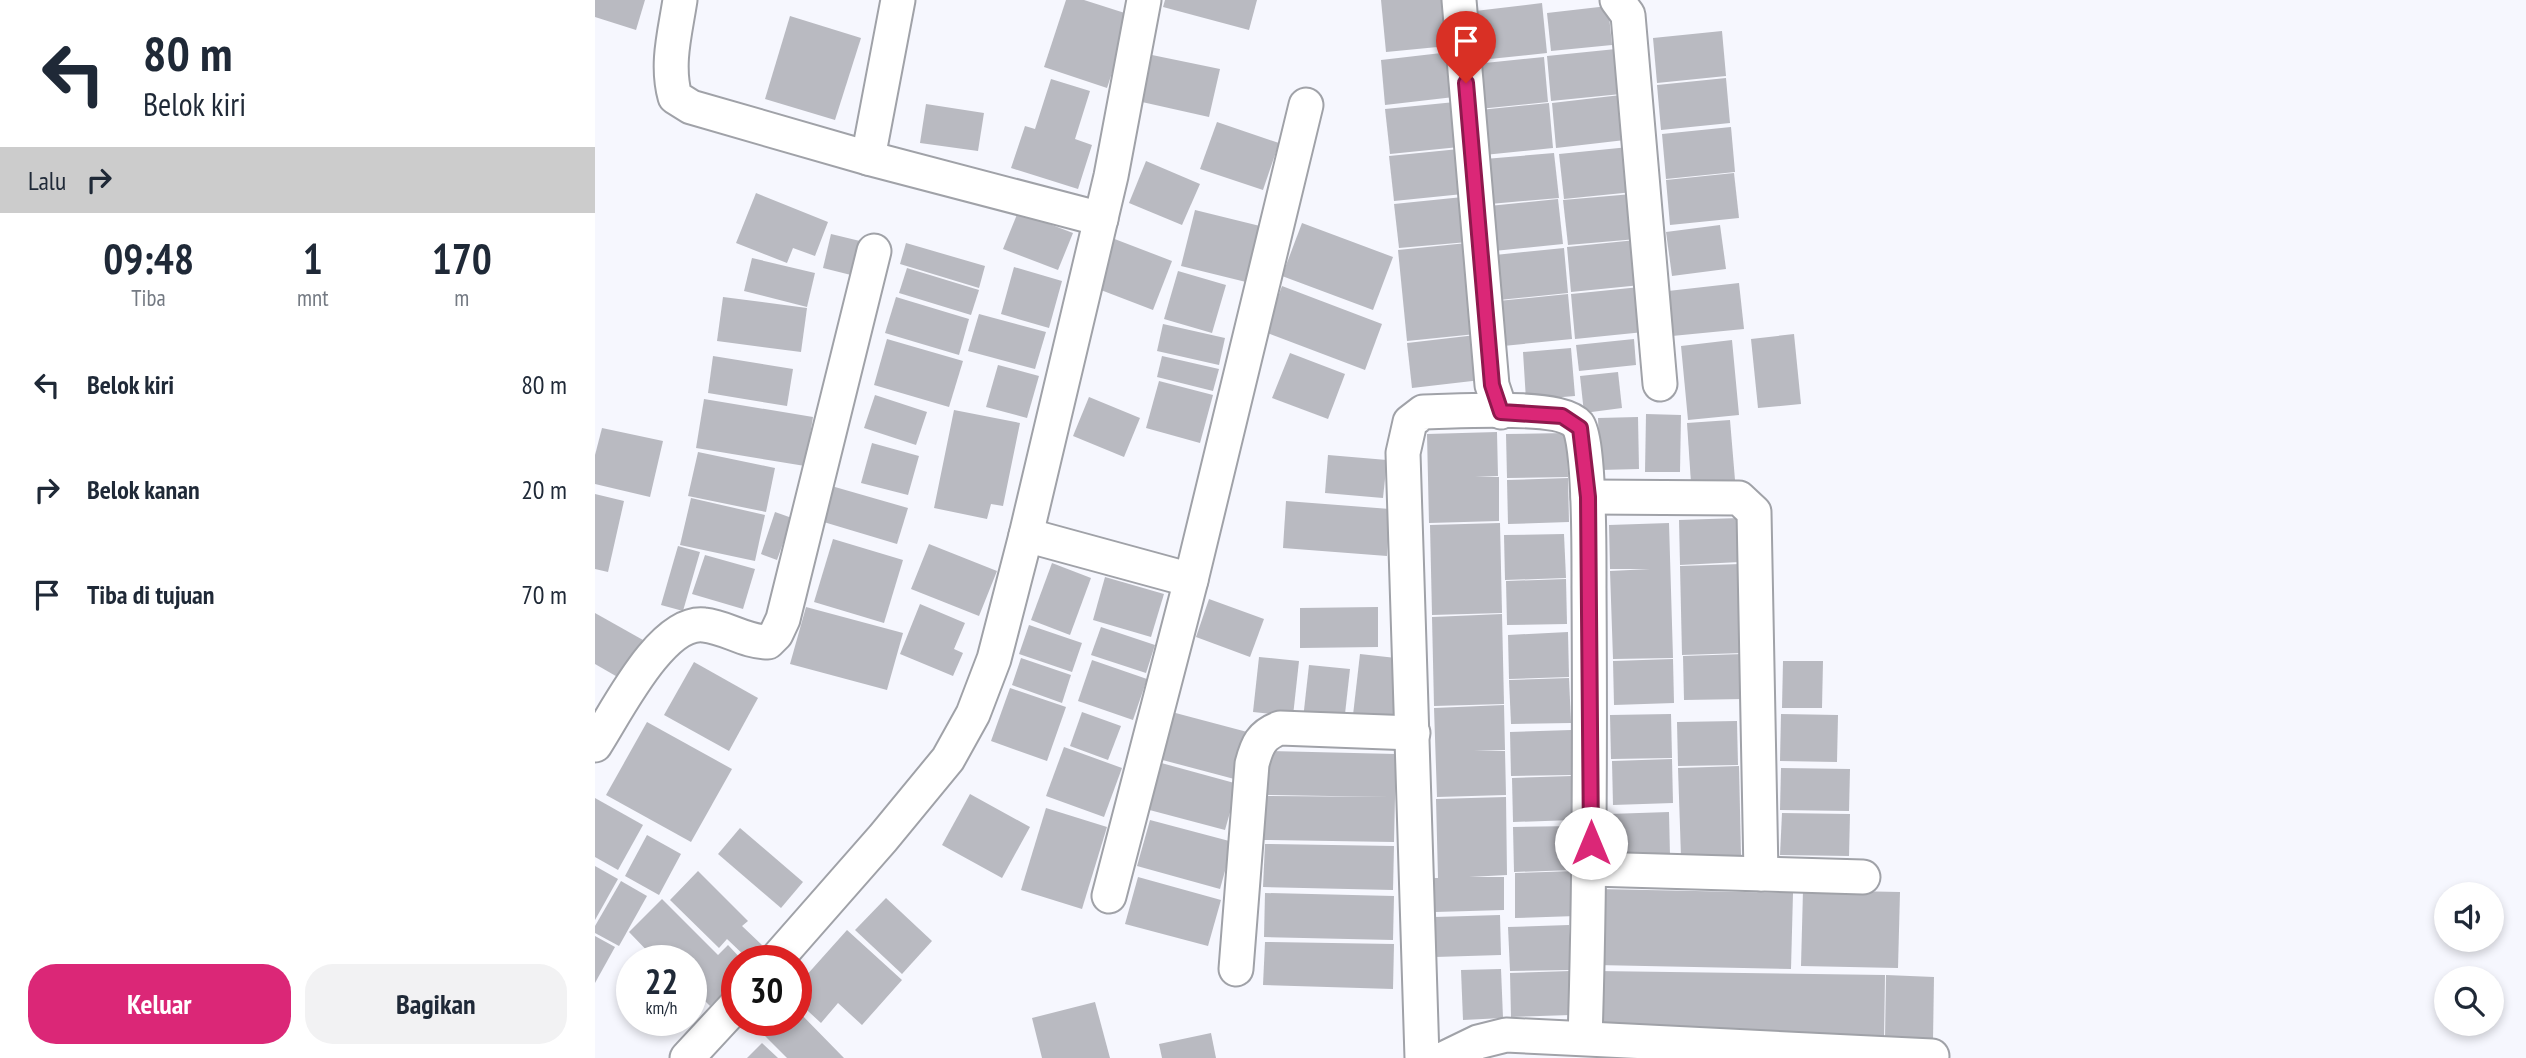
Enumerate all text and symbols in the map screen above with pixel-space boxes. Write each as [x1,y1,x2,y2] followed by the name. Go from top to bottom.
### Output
[1436,11,1496,83] pin
[143,21,232,85] text: 80 m
[1447,22,1485,60] icon: arrive
[28,28,119,119] icon: left
[143,83,246,125] text: Belok kiri
[80,161,118,199] icon: right
[28,164,66,197] text: Lalu
[103,231,194,286] text: 09:48
[303,231,323,286] text: 1
[432,231,492,286] text: 170
[131,283,166,312] text: Tiba
[297,283,329,312] text: mnt
[454,283,469,312] text: m
[28,366,66,404] icon: left
[87,368,174,401] text: Belok kiri
[521,368,567,401] text: 80 m
[28,471,66,509] icon: right
[87,473,200,506] text: Belok kanan
[521,473,567,506] text: 20 m
[28,576,66,614] icon: arrive
[87,578,215,611] text: Tiba di tujuan
[521,578,567,611] text: 70 m
[1554,806,1628,880] position arrow
[2434,882,2504,1036] map controls
[2434,882,2504,952] button: sound
[721,945,812,1036] speed limit sign: 30
[645,958,678,1004] text: 22
[28,964,291,1044] button: Keluar
[305,964,567,1044] button: Bagikan
[2434,966,2504,1036] button: search
[646,996,677,1019] text: km/h

